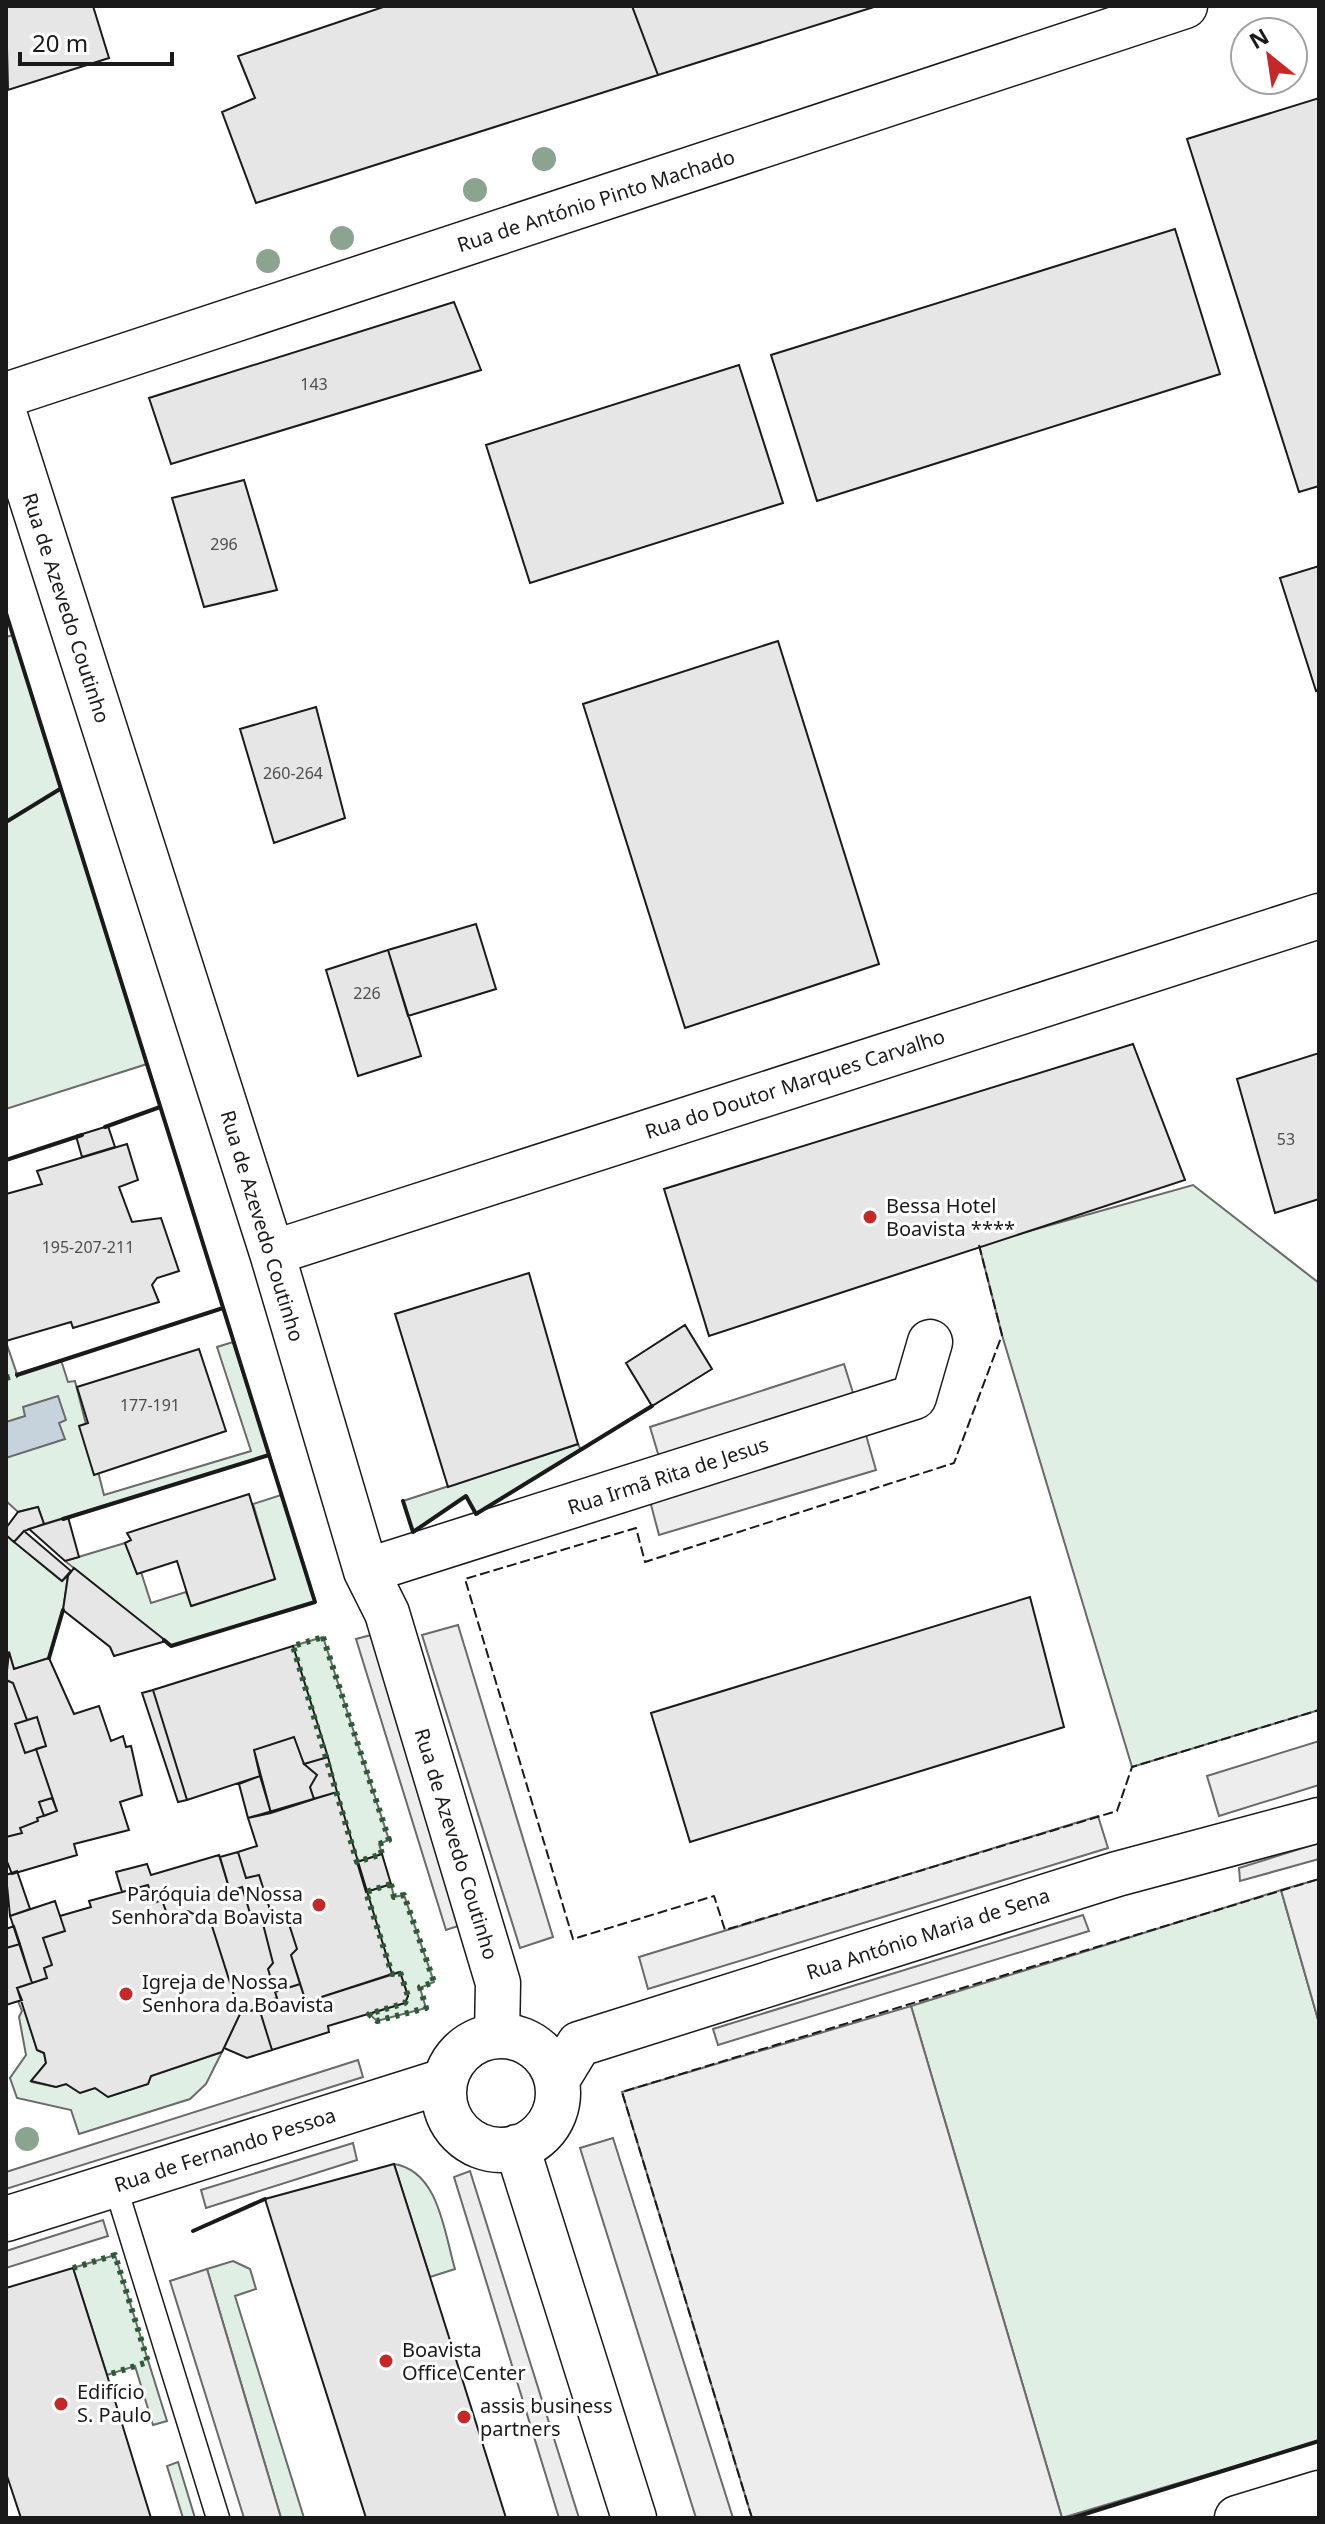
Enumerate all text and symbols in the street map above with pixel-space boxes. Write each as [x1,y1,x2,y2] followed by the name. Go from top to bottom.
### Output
[20,16,172,66] scale bar
[1229,16,1309,96] north arrow
[1243,20,1274,55] text: N
[32,26,88,59] text: 20 m
[454,143,738,258] street label: Rua de António Pinto Machado
[300,373,328,395] house number: 143
[16,489,116,726] street label: Rua de Azevedo Coutinho
[210,533,238,555] house number: 296
[263,762,323,784] house number: 260-264
[353,982,381,1004] house number: 226
[641,1022,948,1145] street label: Rua do Doutor Marques Carvalho
[214,1107,311,1345] street label: Rua de Azevedo Coutinho
[1277,1128,1295,1150] house number: 53
[886,1192,1015,1242] place label: Bessa Hotel Boavista ****
[861,1208,879,1226] marker: Bessa Hotel Boavista ****
[42,1236,134,1258] house number: 195-207-211
[120,1394,180,1416] house number: 177-191
[564,1430,772,1521] street label: Rua Irmã Rita de Jesus
[408,1725,505,1963] street label: Rua de Azevedo Coutinho
[111,1880,303,1930] place label: Paróquia de Nossa Senhora da Boavista
[803,1881,1053,1986] street label: Rua António Maria de Sena
[310,1896,328,1914] marker: Paróquia de Nossa Senhora da Boavista
[142,1968,334,2018] place label: Igreja de Nossa Senhora da Boavista
[117,1985,135,2003] marker: Igreja de Nossa Senhora da Boavista
[111,2101,339,2198] street label: Rua de Fernando Pessoa
[402,2336,526,2386] place label: Boavista Office Center
[377,2352,395,2370] marker: Boavista Office Center
[77,2378,151,2428] place label: Edifício S. Paulo
[480,2392,613,2442] place label: assis business partners
[52,2395,70,2413] marker: Edifício S. Paulo
[455,2408,473,2426] marker: assis business partners

